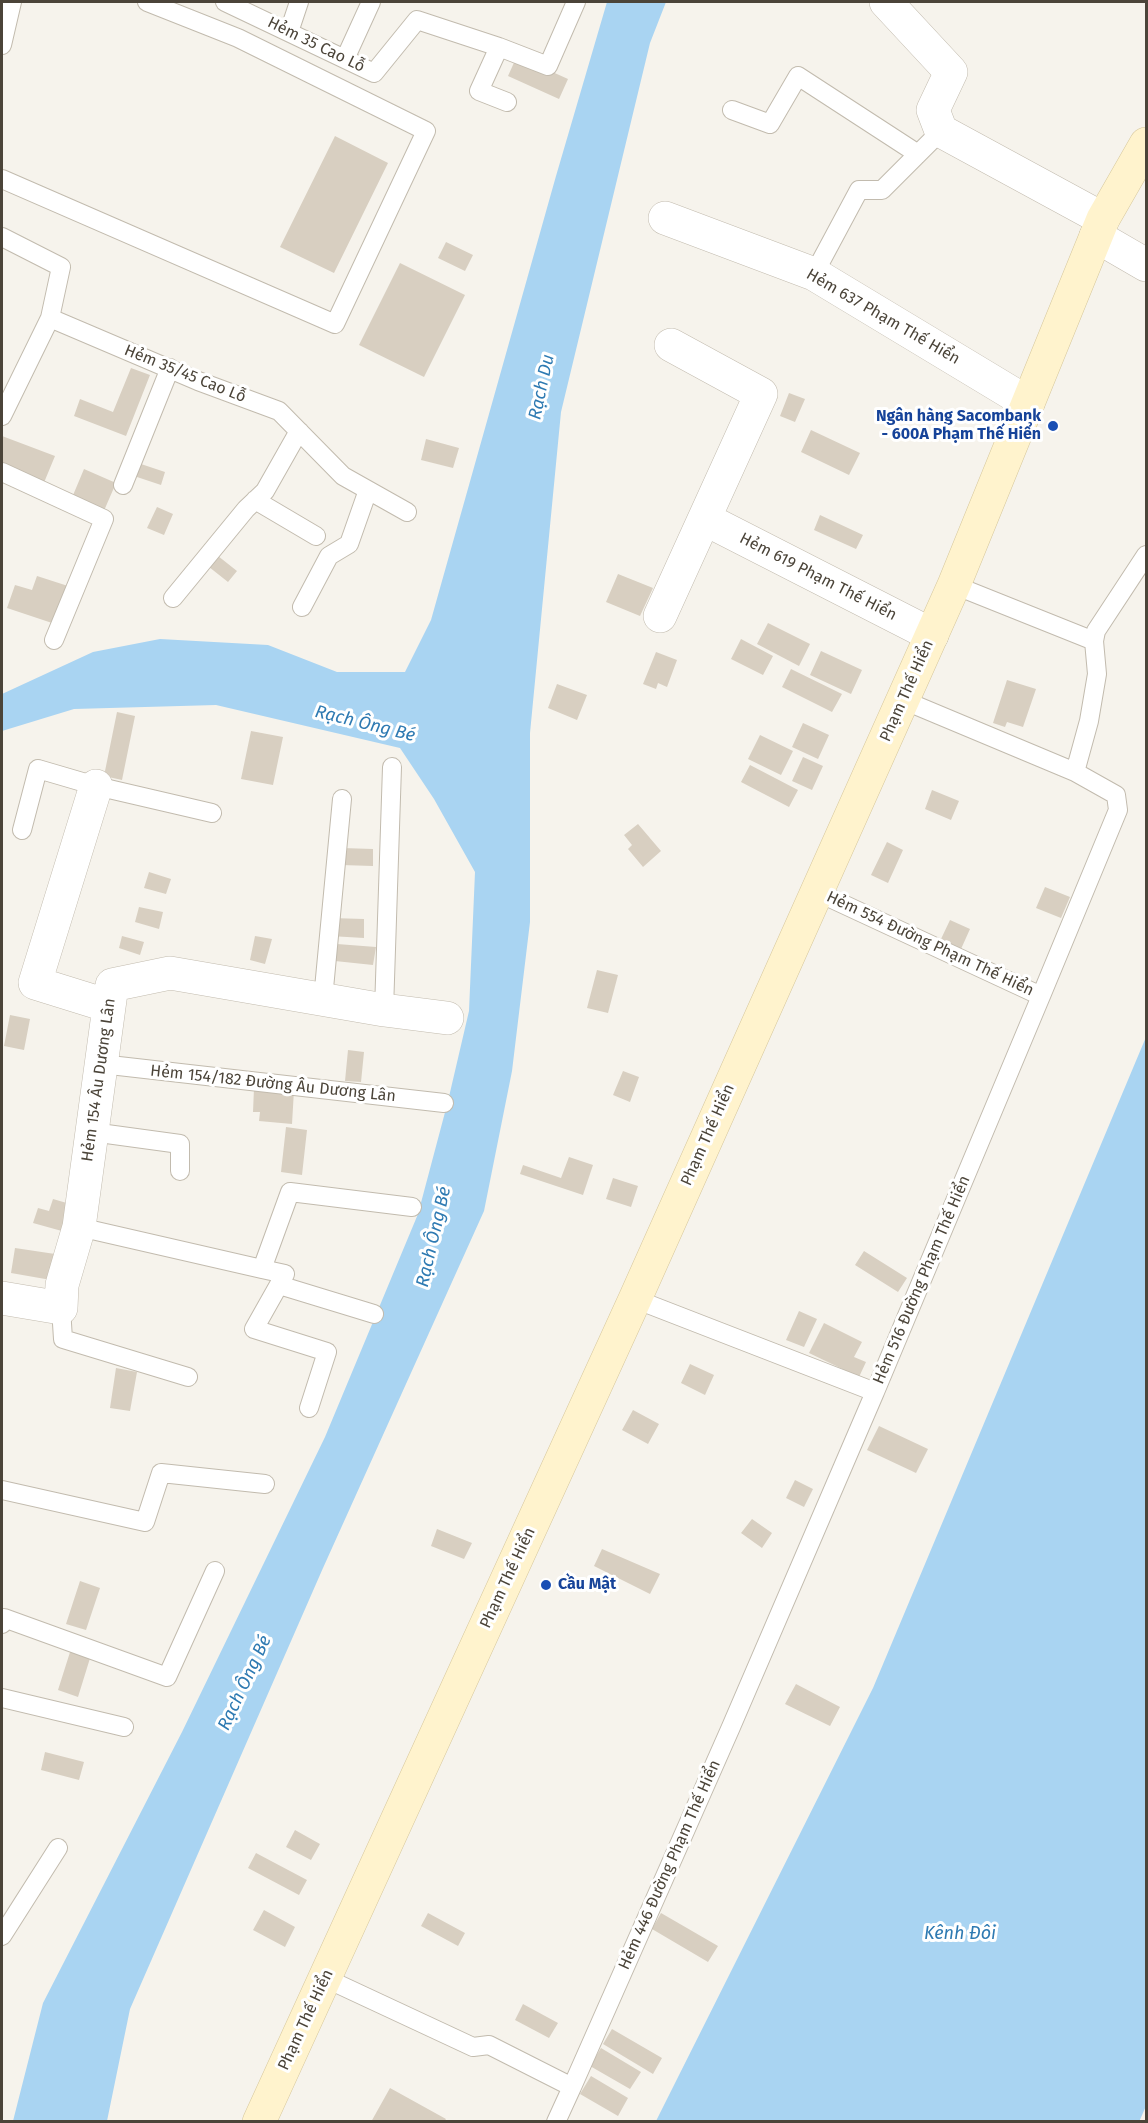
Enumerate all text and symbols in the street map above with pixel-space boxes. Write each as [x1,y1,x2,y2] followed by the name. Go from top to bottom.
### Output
[264,13,368,77] street label: Hẻm 35 Cao Lỗ
[803,265,963,369] street label: Hẻm 637 Phạm Thế Hiển
[121,341,249,407] street label: Hẻm 35/45 Cao Lỗ
[525,352,559,422] water label: Rạch Du
[876,407,1041,445] place label: Ngân hàng Sacombank - 600A Phạm Thế Hiển
[1046,419,1060,433] marker: Ngân hàng Sacombank - 600A Phạm Thế Hiển
[736,529,900,625] street label: Hẻm 619 Phạm Thế Hiển
[876,637,938,745] street label: Phạm Thế Hiển
[313,701,417,747] water label: Rạch Ông Bé
[823,887,1037,1001] street label: Hẻm 554 Đường Phạm Thế Hiển
[78,997,120,1163] street label: Hẻm 154 Âu Dương Lân
[149,1062,397,1106] street label: Hẻm 154/182 Đường Âu Dương Lân
[677,1081,739,1189] street label: Phạm Thế Hiển
[869,1173,975,1387] street label: Hẻm 516 Đường Phạm Thế Hiển
[412,1185,456,1289] water label: Rạch Ông Bé
[476,1525,540,1631] street label: Phạm Thế Hiển
[558,1575,616,1595] place label: Cầu Mật
[539,1578,553,1592] marker: Cầu Mật
[214,1632,276,1734] water label: Rạch Ông Bé
[615,1757,725,1973] street label: Hẻm 446 Đường Phạm Thế Hiển
[924,1923,996,1945] water label: Kênh Đôi
[274,1967,338,2073] street label: Phạm Thế Hiển

